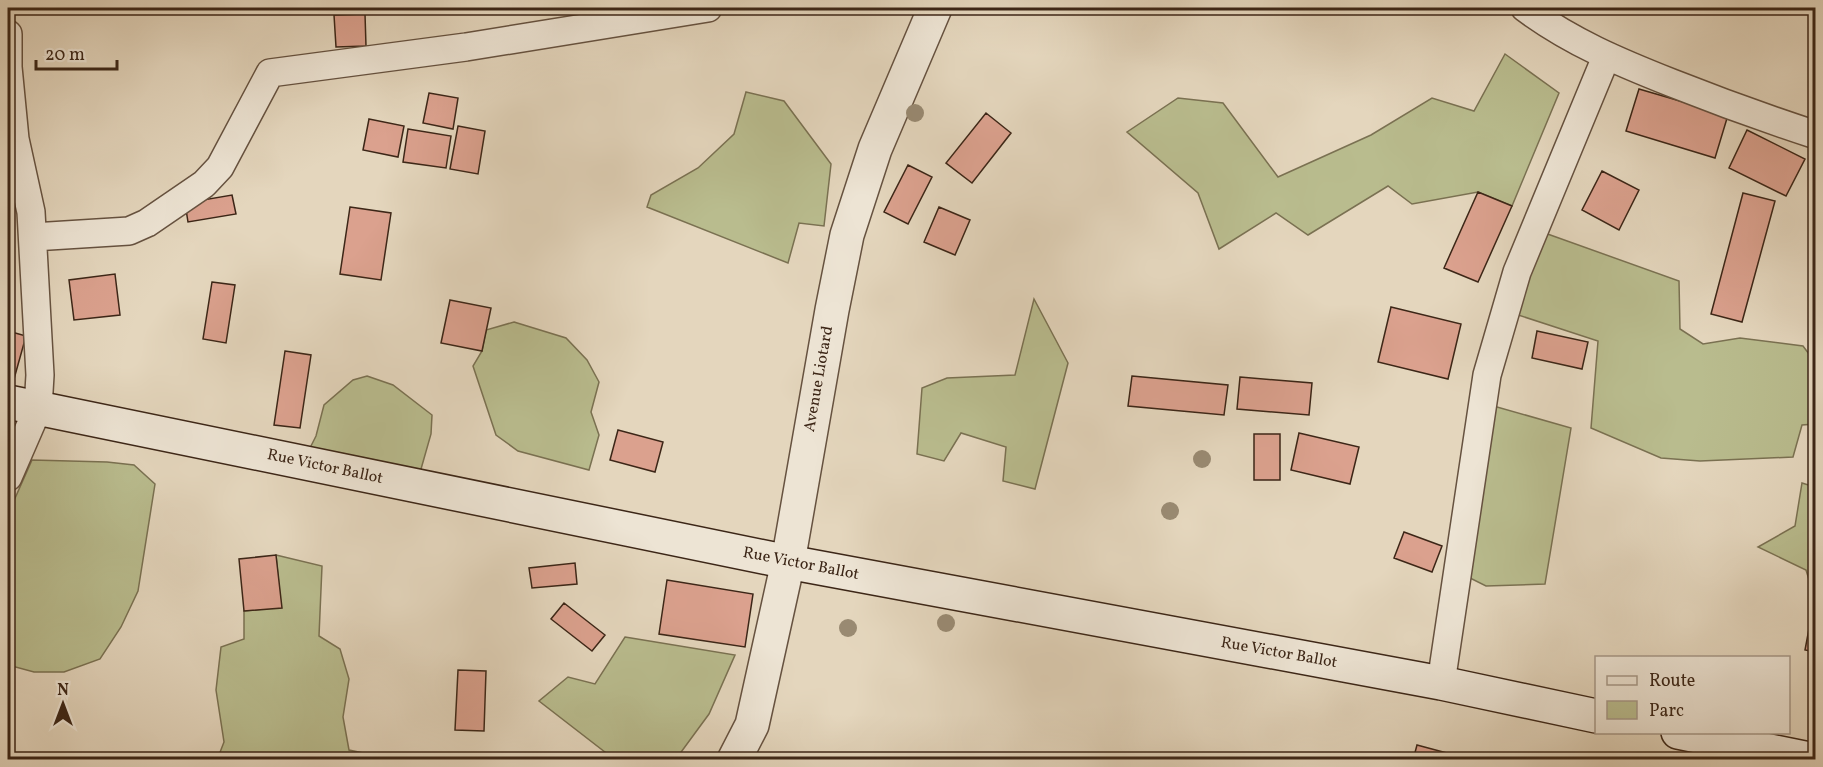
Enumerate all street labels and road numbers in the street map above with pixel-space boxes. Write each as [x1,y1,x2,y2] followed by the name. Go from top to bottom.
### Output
[799,324,839,434] street label: Avenue Liotard
[265,444,385,490] street label: Rue Victor Ballot
[741,542,861,586] street label: Rue Victor Ballot
[1219,632,1339,674] street label: Rue Victor Ballot

